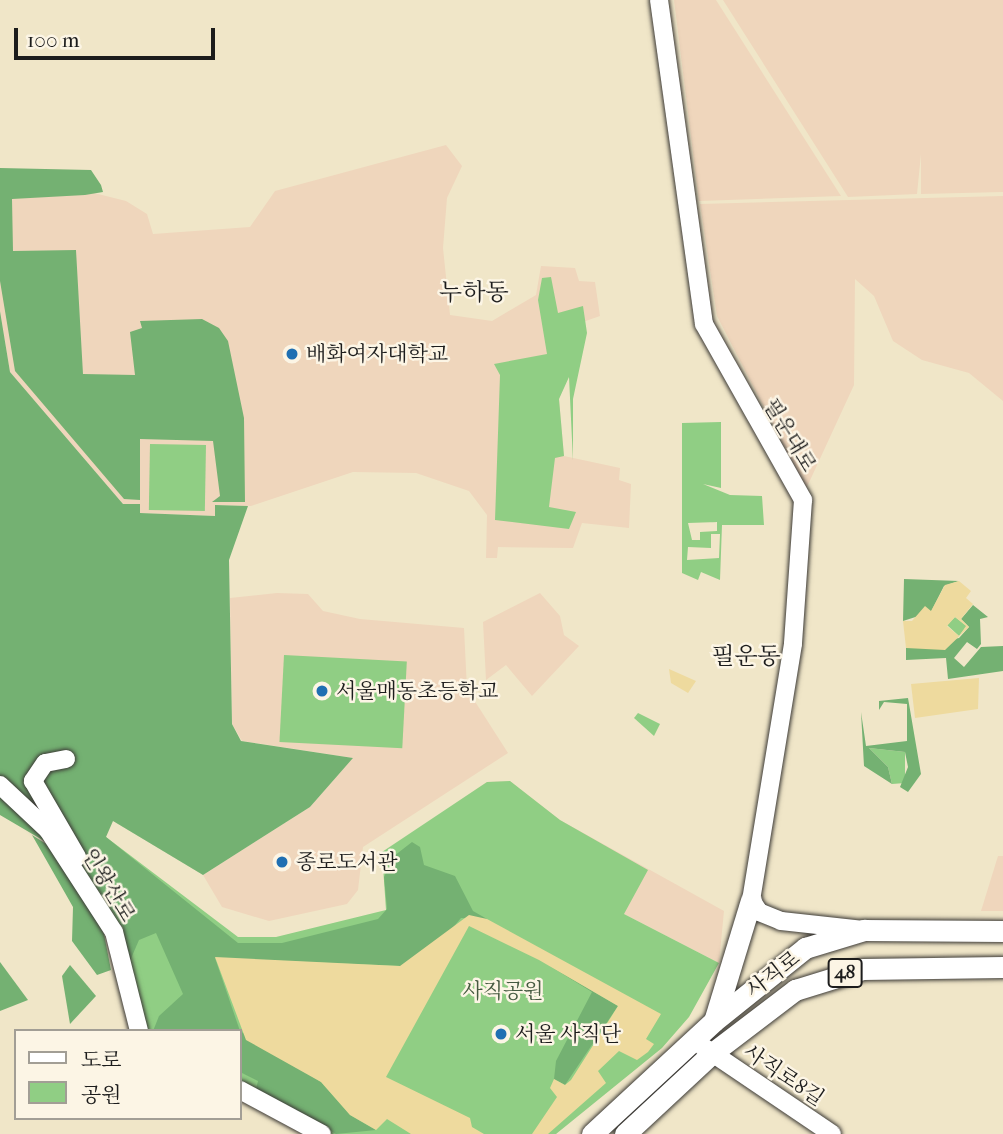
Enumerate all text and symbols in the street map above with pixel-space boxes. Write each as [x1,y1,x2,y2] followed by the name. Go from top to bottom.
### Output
[18,14,219,58] scale bar
[27,28,80,52] text: 100 m
[439,279,509,307] district label: 누하동
[306,341,448,367] place label: 배화여자대학교
[284,346,300,362] marker: 배화여자대학교
[758,394,822,476] street label: 필운대로
[711,643,781,671] district label: 필운동
[336,678,498,704] place label: 서울매동초등학교
[314,683,330,699] marker: 서울매동초등학교
[77,844,141,926] street label: 인왕산로
[296,849,397,875] place label: 종로도서관
[274,854,290,870] marker: 종로도서관
[741,945,805,1003] street label: 사직로
[828,958,862,988] road number: 48
[462,978,544,1004] park label: 사직공원
[515,1021,621,1047] place label: 서울 사직단
[493,1026,509,1042] marker: 서울 사직단
[14,1029,242,1120] legend
[739,1039,829,1111] street label: 사직로8길
[81,1048,122,1072] text: 도로
[81,1083,122,1107] text: 공원

